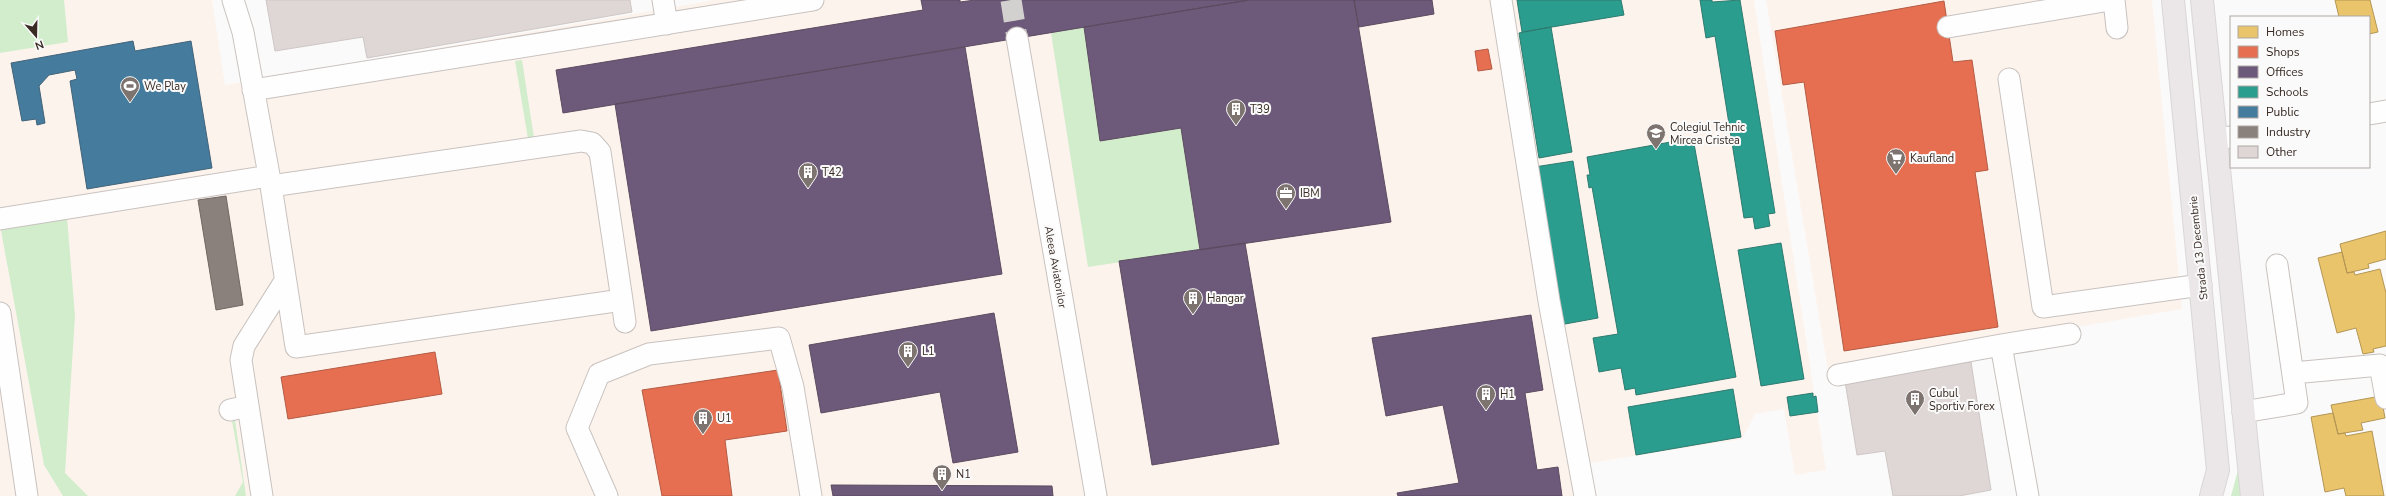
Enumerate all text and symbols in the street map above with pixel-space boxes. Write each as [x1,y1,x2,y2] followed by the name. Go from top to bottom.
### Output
[16,16,56,56] north arrow
[2230,16,2370,168] legend
[2266,24,2304,40] text: Homes
[33,36,46,53] text: N
[2266,44,2300,60] text: Shops
[2266,64,2304,80] text: Offices
[119,75,141,103] sports icon: We Play
[144,79,186,94] place label: We Play
[2266,84,2309,100] text: Schools
[1225,98,1247,126] building icon: T39
[1250,102,1270,117] place label: T39
[2266,104,2300,120] text: Public
[1670,120,1745,148] place label: Colegiul Tehnic Mircea Cristea
[1645,122,1667,150] school or university icon: Colegiul Tehnic Mircea Cristea
[2266,124,2311,140] text: Industry
[2266,144,2298,160] text: Other
[1885,147,1907,175] supermarket icon: Kaufland
[1910,151,1954,166] place label: Kaufland
[797,161,819,189] building icon: T42
[822,165,842,180] place label: T42
[1275,182,1297,210] office icon: IBM
[1300,186,1320,201] place label: IBM
[2186,195,2211,301] street label: Strada 13 Decembrie
[1041,225,1070,309] street label: Aleea Aviatorilor
[1182,287,1204,315] building icon: Hangar
[1207,291,1244,306] place label: Hangar
[897,340,919,368] building icon: L1
[922,344,935,359] place label: L1
[1475,383,1497,411] building icon: H1
[1929,386,1995,414] place label: Cubul Sportiv Forex
[1500,387,1515,402] place label: H1
[1904,388,1926,416] building icon: Cubul Sportiv Forex
[692,407,714,435] building icon: U1
[717,411,732,426] place label: U1
[931,463,953,491] building icon: N1
[956,467,971,482] place label: N1

